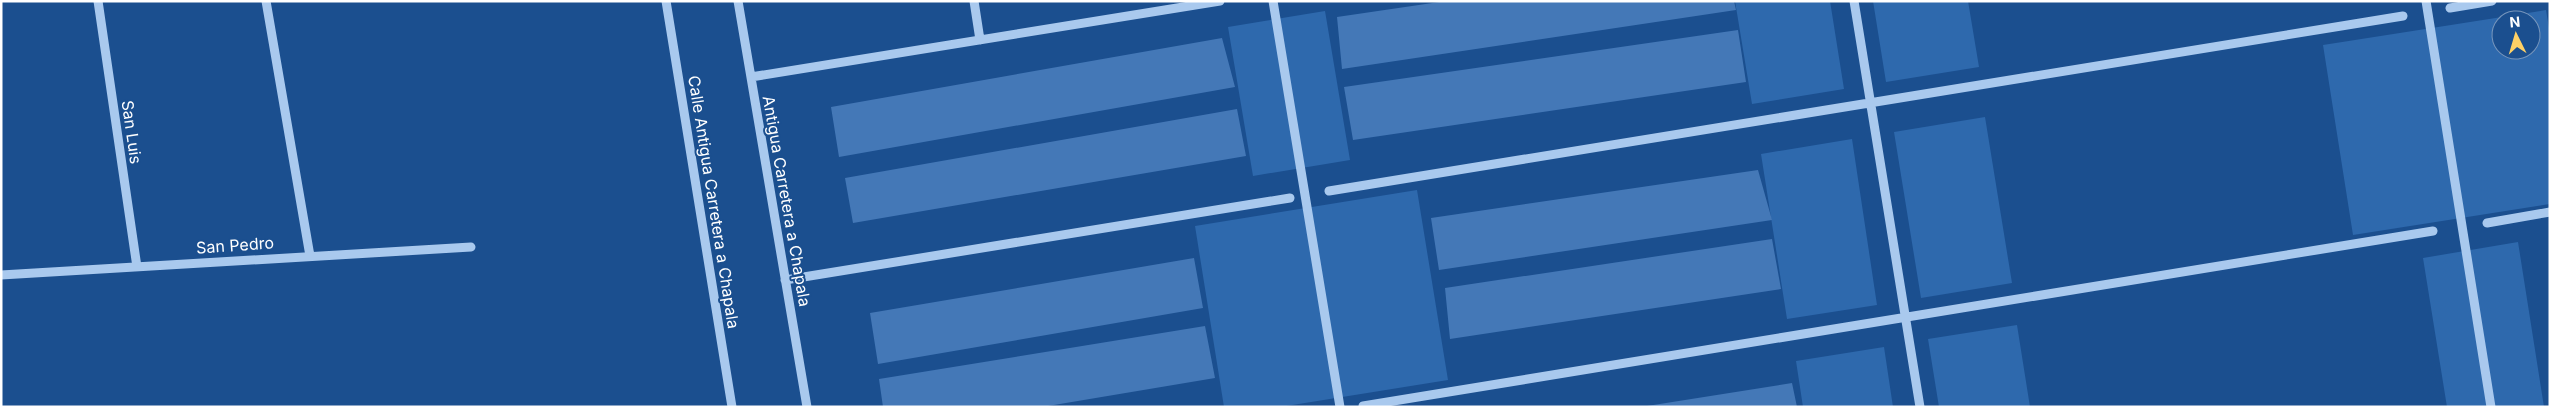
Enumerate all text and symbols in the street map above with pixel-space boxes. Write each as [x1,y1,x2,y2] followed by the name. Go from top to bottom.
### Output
[2491,10,2541,60] north arrow
[2509,13,2521,30] text: N
[684,74,744,330] street label: Calle Antigua Carretera a Chapala
[759,94,815,308] street label: Antigua Carretera a Chapala
[118,99,146,165] street label: San Luis
[195,232,275,258] street label: San Pedro

